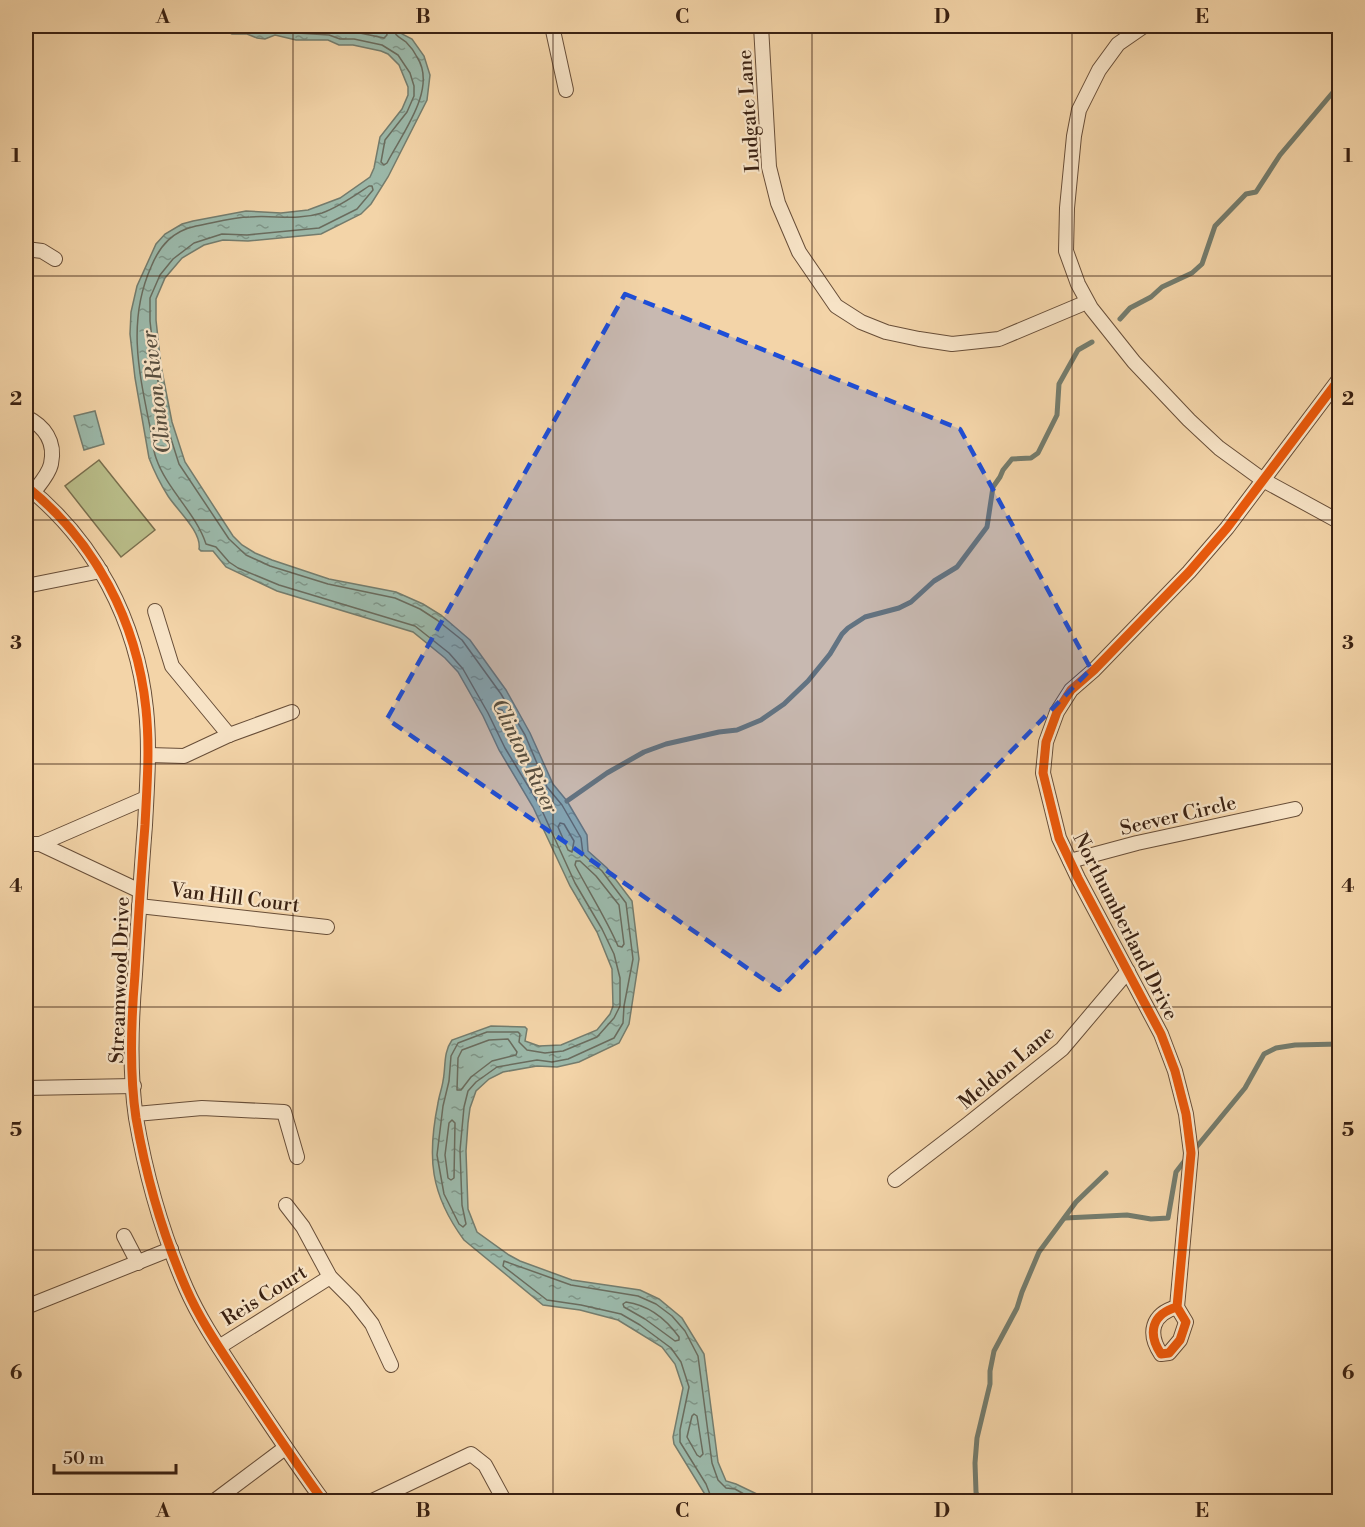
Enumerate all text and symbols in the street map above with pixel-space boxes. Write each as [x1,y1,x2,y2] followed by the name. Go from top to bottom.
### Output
[155,5,171,30] text: A
[415,5,431,30] text: B
[675,5,689,30] text: C
[934,5,950,30] text: D
[1195,5,1209,30] text: E
[733,49,766,173] street label: Ludgate Lane
[11,144,21,169] text: 1
[1343,144,1353,169] text: 1
[136,328,177,455] water label: Clinton River
[10,387,22,412] text: 2
[1342,387,1354,412] text: 2
[10,631,22,656] text: 3
[1342,631,1354,656] text: 3
[485,695,563,819] water label: Clinton River
[1118,791,1239,842] street label: Seever Circle
[1066,829,1183,1025] street label: Northumberland Drive
[9,874,23,899] text: 4
[1341,874,1355,899] text: 4
[168,878,301,919] street label: Van Hill Court
[105,896,136,1064] street label: Streamwood Drive
[954,1021,1060,1116] street label: Meldon Lane
[10,1118,22,1143] text: 5
[1342,1118,1354,1143] text: 5
[218,1260,312,1332] street label: Reis Court
[10,1361,23,1386] text: 6
[1342,1361,1355,1386] text: 6
[54,1437,176,1475] scale bar
[63,1447,105,1470] text: 50 m
[155,1499,171,1524] text: A
[415,1499,431,1524] text: B
[675,1499,689,1524] text: C
[934,1499,950,1524] text: D
[1195,1499,1209,1524] text: E

